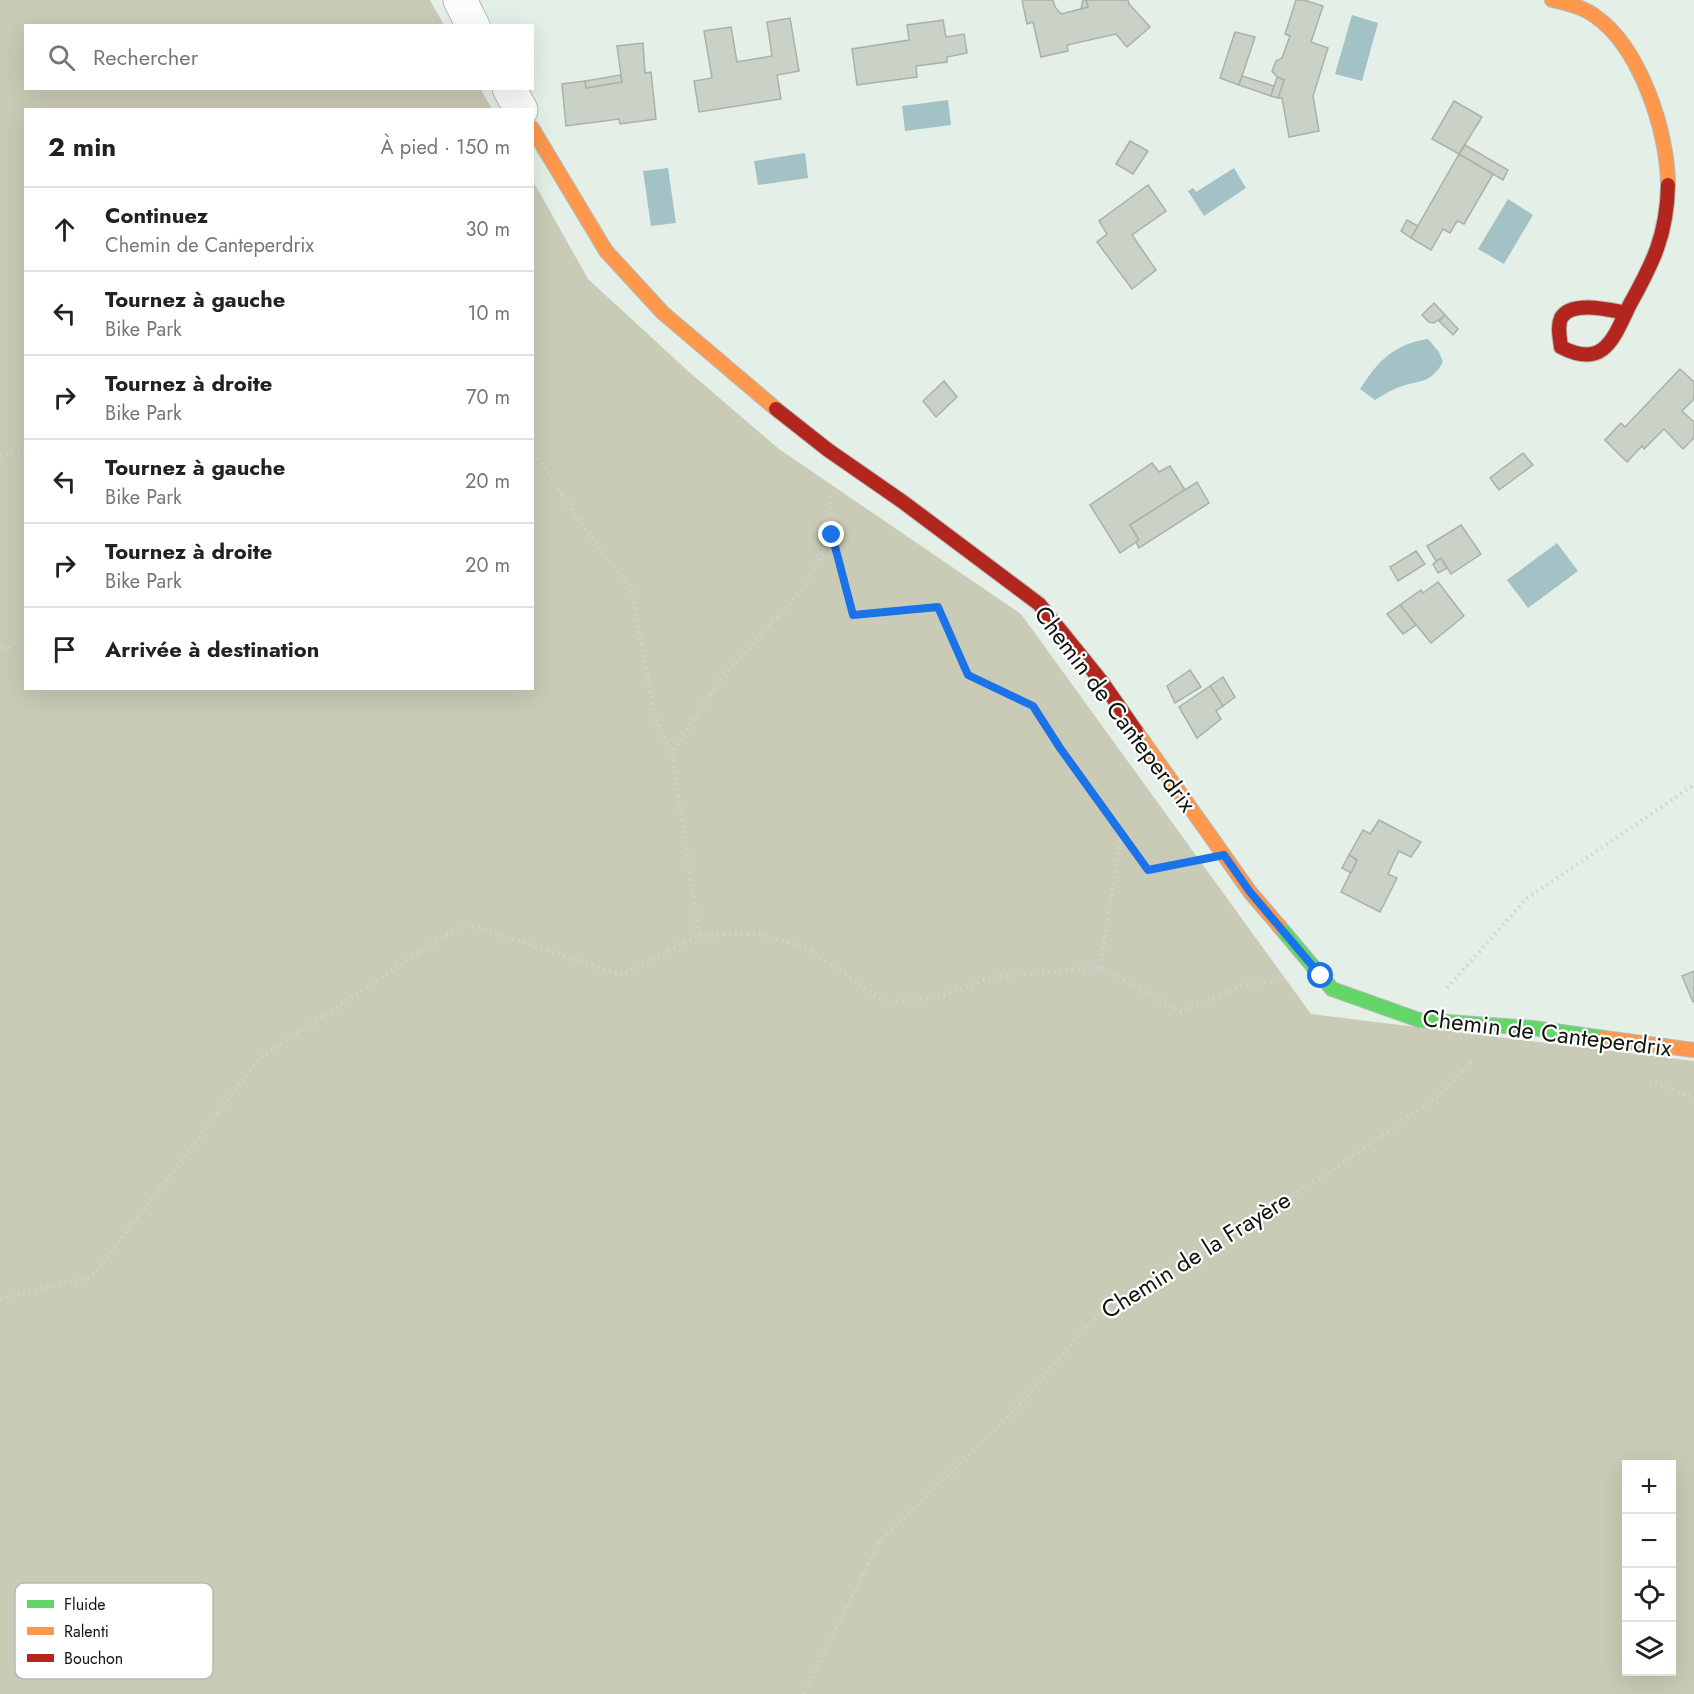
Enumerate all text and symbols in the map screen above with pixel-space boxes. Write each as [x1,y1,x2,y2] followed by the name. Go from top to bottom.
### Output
[24,24,534,90] search box
[45,41,78,74] icon: search
[93,41,198,73] text: Rechercher
[48,128,116,166] text: 2 min
[381,133,510,162] text: À pied · 150 m
[105,199,208,231] text: Continuez
[48,213,81,246] icon: ahead
[465,215,510,244] text: 30 m
[105,231,314,260] text: Chemin de Canteperdrix
[105,283,285,315] text: Tournez à gauche
[48,297,81,330] icon: left
[467,299,510,328] text: 10 m
[105,315,182,344] text: Bike Park
[105,367,272,399] text: Tournez à droite
[48,381,81,414] icon: right
[466,383,510,412] text: 70 m
[105,399,182,428] text: Bike Park
[105,451,285,483] text: Tournez à gauche
[48,465,81,498] icon: left
[465,467,510,496] text: 20 m
[105,483,182,512] text: Bike Park
[818,521,844,547] route end
[105,535,272,567] text: Tournez à droite
[48,549,81,582] icon: right
[465,551,510,580] text: 20 m
[105,567,182,596] text: Bike Park
[1026,598,1205,820] street label: Chemin de Canteperdrix
[48,633,81,666] icon: arrive
[105,633,319,665] text: Arrivée à destination
[1307,962,1333,988] route start
[1421,1000,1674,1065] street label: Chemin de Canteperdrix
[1094,1182,1297,1327] street label: Chemin de la Frayère
[1622,1460,1676,1676] map controls
[1622,1460,1676,1514] button: +
[1622,1514,1676,1568] button: −
[1622,1568,1676,1622] button: locate
[15,1583,213,1679] legend
[64,1593,106,1616] text: Fluide
[64,1620,109,1643] text: Ralenti
[1622,1622,1676,1676] button: layers
[64,1647,123,1670] text: Bouchon

